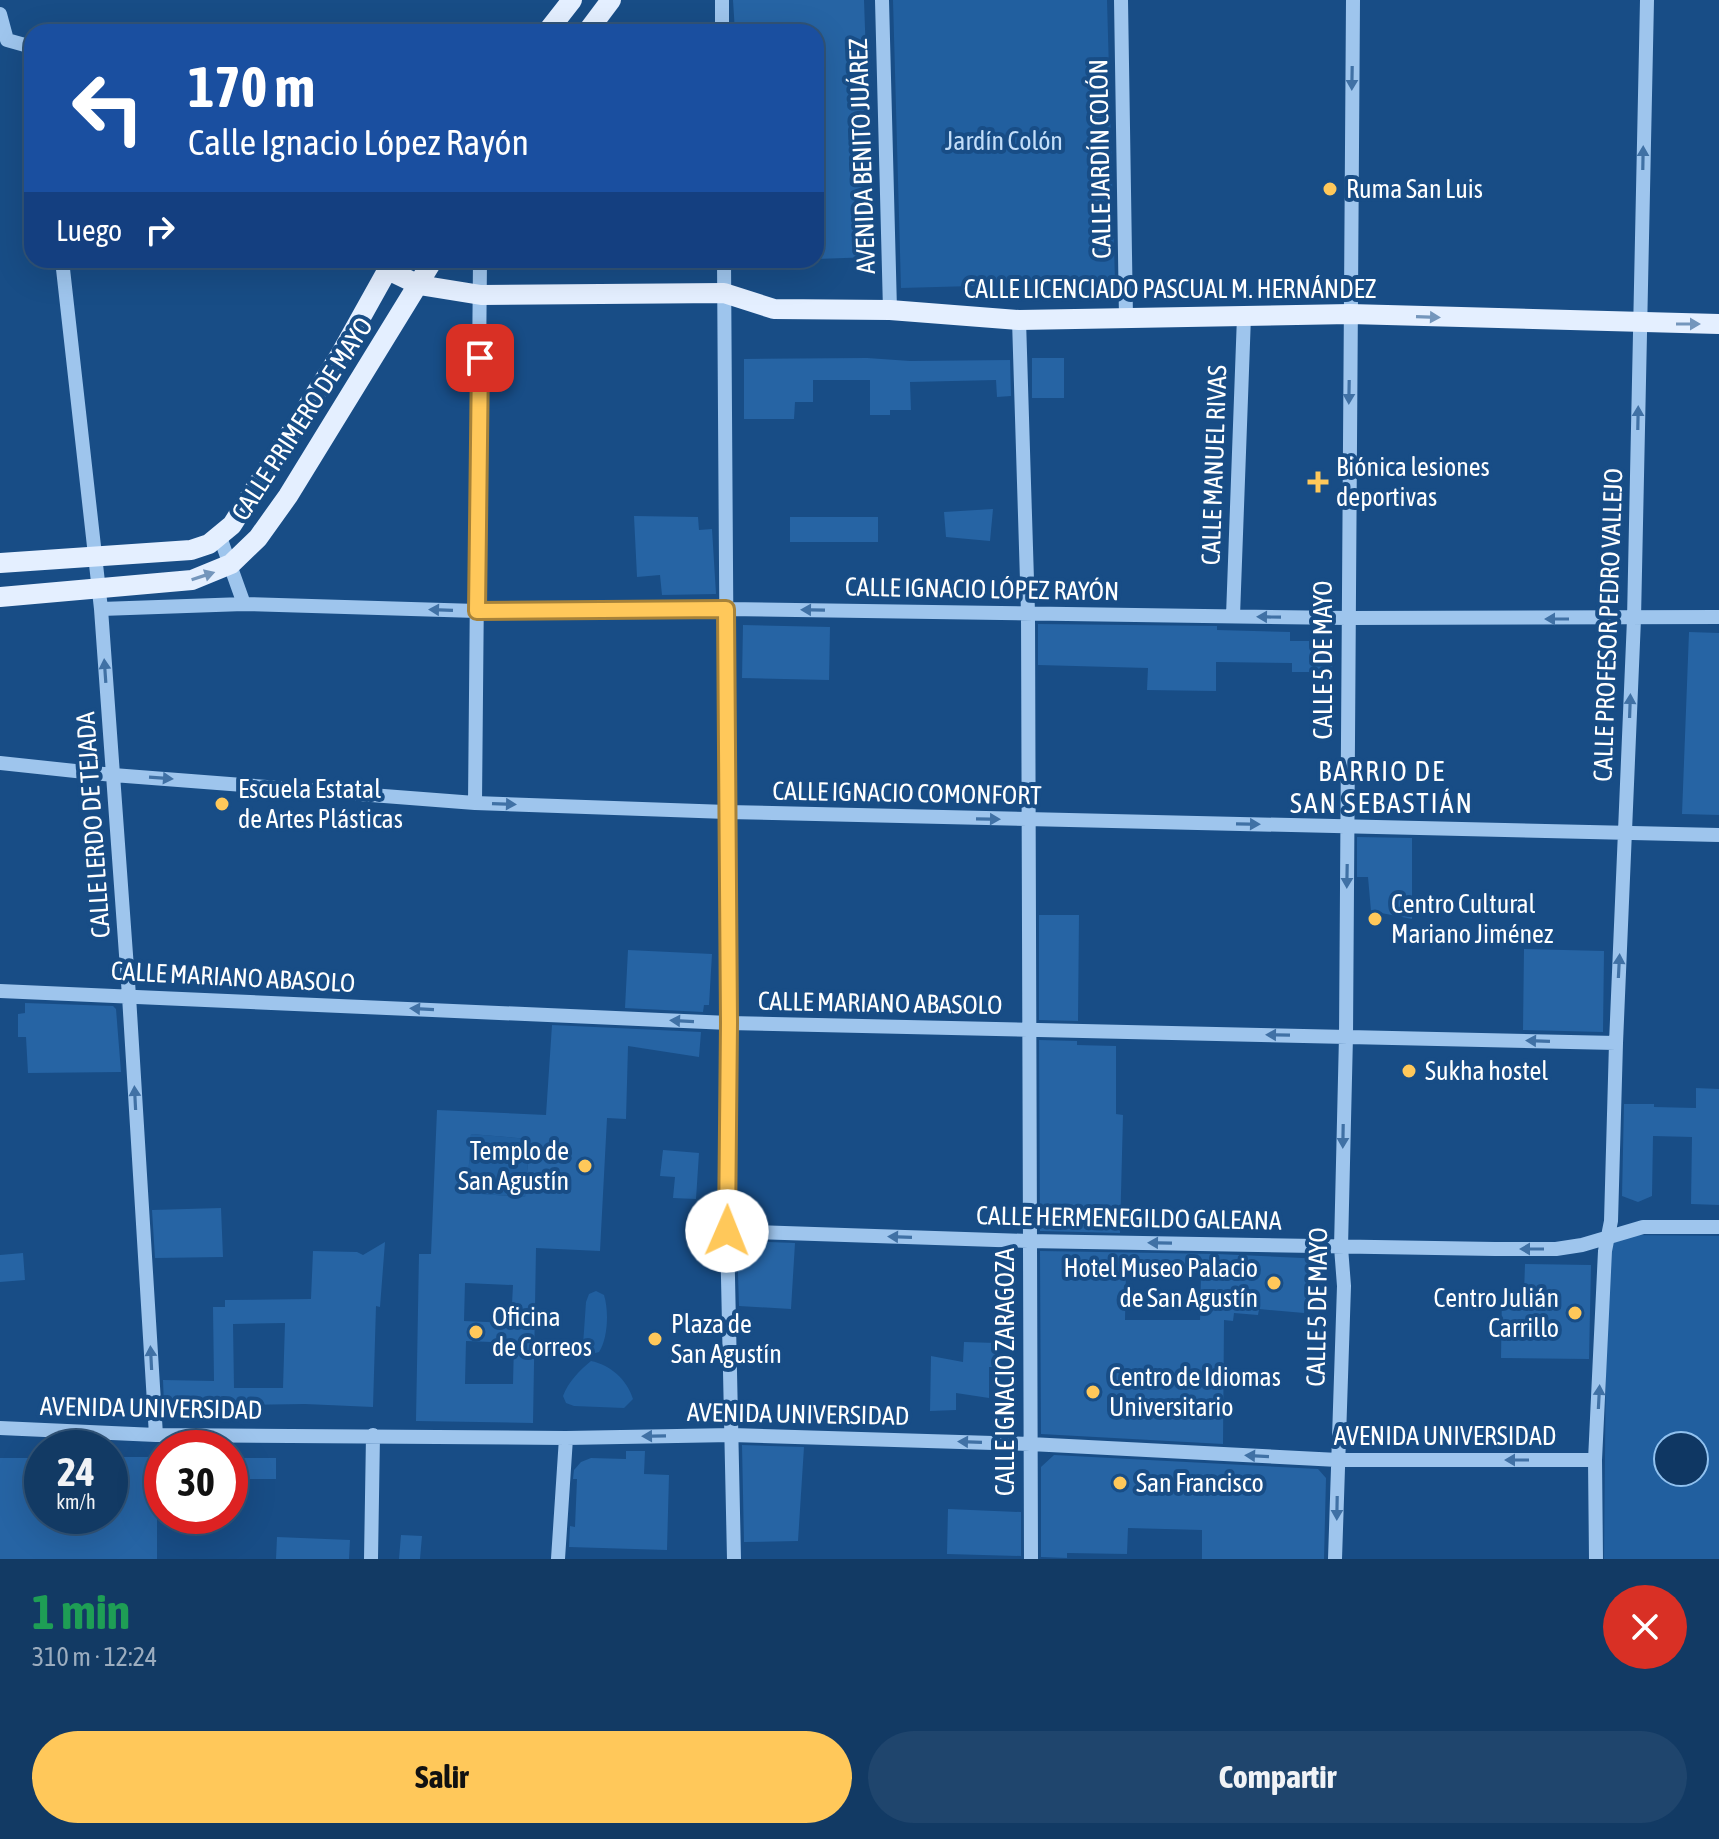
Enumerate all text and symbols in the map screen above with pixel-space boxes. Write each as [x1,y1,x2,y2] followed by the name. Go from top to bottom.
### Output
[843,38,881,274] street label: AVENIDA BENITO JUÁREZ
[188,55,315,119] text: 170 m
[56,56,160,160] icon: left
[1083,59,1117,259] street label: CALLE JARDÍN COLÓN
[1346,66,1359,91] one-way arrow
[188,121,529,163] text: Calle Ignacio López Rayón
[945,126,1063,156] park label: Jardín Colón
[1637,145,1650,170] one-way arrow
[1346,174,1483,204] place label: Ruma San Luis
[1321,180,1339,198] marker: Ruma San Luis
[138,208,182,252] icon: right
[56,213,122,247] text: Luego
[964,274,1376,304] street label: CALLE LICENCIADO PASCUAL M. HERNÁNDEZ
[1416,310,1441,323] one-way arrow
[225,312,379,526] street label: CALLE PRIMERO DE MAYO
[1676,318,1701,330] one-way arrow
[446,324,514,392] pin
[458,336,502,380] icon: arrive
[1196,364,1232,566] street label: CALLE MANUEL RIVAS
[1343,380,1356,405] one-way arrow
[1631,405,1644,430] one-way arrow
[1336,452,1490,512] place label: Biónica lesiones deportivas
[1588,468,1628,782] street label: CALLE PROFESOR PEDRO VALLEJO
[1307,471,1329,493] marker: Biónica lesiones deportivas
[192,569,216,581] one-way arrow
[845,572,1119,606] street label: CALLE IGNACIO LÓPEZ RAYÓN
[1308,580,1338,740] street label: CALLE 5 DE MAYO
[428,604,453,617] one-way arrow
[800,604,825,616] one-way arrow
[1256,611,1281,623] one-way arrow
[1544,613,1569,625] one-way arrow
[98,658,111,683] one-way arrow
[1624,693,1637,718] one-way arrow
[70,711,116,939] street label: CALLE LERDO DE TEJADA
[1290,755,1474,819] district label: BARRIO DE SAN SEBASTIÁN
[149,772,174,785] one-way arrow
[238,774,403,834] place label: Escuela Estatal de Artes Plásticas
[772,776,1042,810] street label: CALLE IGNACIO COMONFORT
[213,795,231,813] marker: Escuela Estatal de Artes Plásticas
[492,797,517,810] one-way arrow
[976,812,1001,825] one-way arrow
[1236,818,1261,830] one-way arrow
[1341,864,1353,889] one-way arrow
[1391,889,1553,949] place label: Centro Cultural Mariano Jiménez
[1366,910,1384,928] marker: Centro Cultural Mariano Jiménez
[1613,953,1626,978] one-way arrow
[110,956,356,998] street label: CALLE MARIANO ABASOLO
[758,986,1002,1020] street label: CALLE MARIANO ABASOLO
[409,1002,434,1015] one-way arrow
[669,1014,694,1027] one-way arrow
[1265,1029,1290,1041] one-way arrow
[1525,1035,1550,1048] one-way arrow
[1425,1056,1548,1086] place label: Sukha hostel
[1400,1062,1418,1080] marker: Sukha hostel
[129,1085,142,1110] one-way arrow
[1337,1124,1350,1149] one-way arrow
[458,1136,569,1196] place label: Templo de San Agustín
[576,1157,594,1175] marker: Templo de San Agustín
[685,1189,769,1273] position arrow
[976,1200,1282,1236] street label: CALLE HERMENEGILDO GALEANA
[1301,1227,1333,1387] street label: CALLE 5 DE MAYO
[887,1230,912,1243] one-way arrow
[1147,1237,1172,1250] one-way arrow
[1519,1243,1544,1255] one-way arrow
[990,1248,1020,1496] street label: CALLE IGNACIO ZARAGOZA
[1063,1253,1258,1313] place label: Hotel Museo Palacio de San Agustín
[1265,1274,1283,1292] marker: Hotel Museo Palacio de San Agustín
[1433,1283,1559,1343] place label: Centro Julián Carrillo
[492,1302,592,1362] place label: Oficina de Correos
[1566,1304,1584,1322] marker: Centro Julián Carrillo
[671,1309,782,1369] place label: Plaza de San Agustín
[467,1323,485,1341] marker: Oficina de Correos
[646,1330,664,1348] marker: Plaza de San Agustín
[144,1345,157,1370] one-way arrow
[1109,1362,1281,1422] place label: Centro de Idiomas Universitario
[1084,1383,1102,1401] marker: Centro de Idiomas Universitario
[1592,1384,1605,1409] one-way arrow
[40,1391,262,1425] street label: AVENIDA UNIVERSIDAD
[687,1397,909,1431] street label: AVENIDA UNIVERSIDAD
[1334,1421,1556,1451] street label: AVENIDA UNIVERSIDAD
[144,1430,248,1534] speed limit sign: 30
[641,1430,666,1443] one-way arrow
[957,1436,982,1448] one-way arrow
[57,1449,95,1494] text: 24
[1244,1449,1269,1462] one-way arrow
[1504,1454,1529,1466] one-way arrow
[1136,1468,1264,1498] place label: San Francisco
[1111,1474,1129,1492] marker: San Francisco
[56,1490,96,1513] text: km/h
[1330,1496,1343,1521] one-way arrow
[32,1584,130,1639] text: 1 min
[1603,1585,1687,1669] button: close
[32,1642,157,1672] text: 310 m · 12:24
[32,1731,852,1823] button: Salir
[868,1731,1687,1823] button: Compartir

